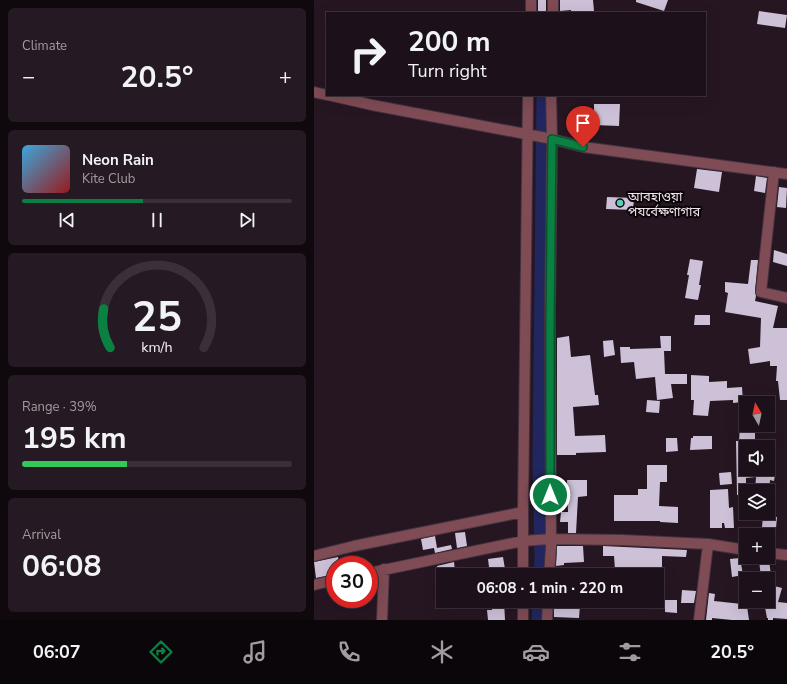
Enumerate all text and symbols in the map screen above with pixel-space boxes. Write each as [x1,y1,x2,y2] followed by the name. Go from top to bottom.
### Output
[408,23,491,61] text: 200 m
[342,28,394,80] icon: right
[22,37,67,55] text: Climate
[121,57,193,98] text: 20.5°
[408,59,487,83] text: Turn right
[22,62,35,92] text: −
[279,62,292,92] text: +
[566,106,600,147] pin
[572,112,594,134] icon: arrive
[82,150,154,170] text: Neon Rain
[82,170,135,188] text: Kite Club
[627,188,700,221] place label: আবহাওয়া পযর্বেক্ষণাগার
[615,198,625,208] marker: আবহাওয়া পযর্বেক্ষণাগার
[56,209,78,231] icon: previous
[146,209,168,231] icon: pause
[236,209,258,231] icon: next
[132,289,182,346] text: 25
[141,338,173,357] text: km/h
[739,396,775,432] north arrow
[739,396,775,608] map controls
[22,398,97,416] text: Range · 39%
[22,418,127,459] text: 195 km
[739,440,775,476] button: sound
[529,474,571,516] position arrow
[739,484,775,520] button: layers
[22,526,61,544] text: Arrival
[739,528,775,564] button: +
[22,546,101,587] text: 06:08
[326,556,378,608] speed limit sign: 30
[739,572,775,608] button: −
[477,578,623,598] text: 06:08 · 1 min · 220 m
[147,638,175,666] icon: directions
[241,638,269,666] icon: music
[335,638,363,666] icon: phone
[428,638,456,666] icon: climate
[522,638,550,666] icon: car
[616,638,644,666] icon: filters
[33,640,81,664] text: 06:07
[710,640,754,664] text: 20.5°

